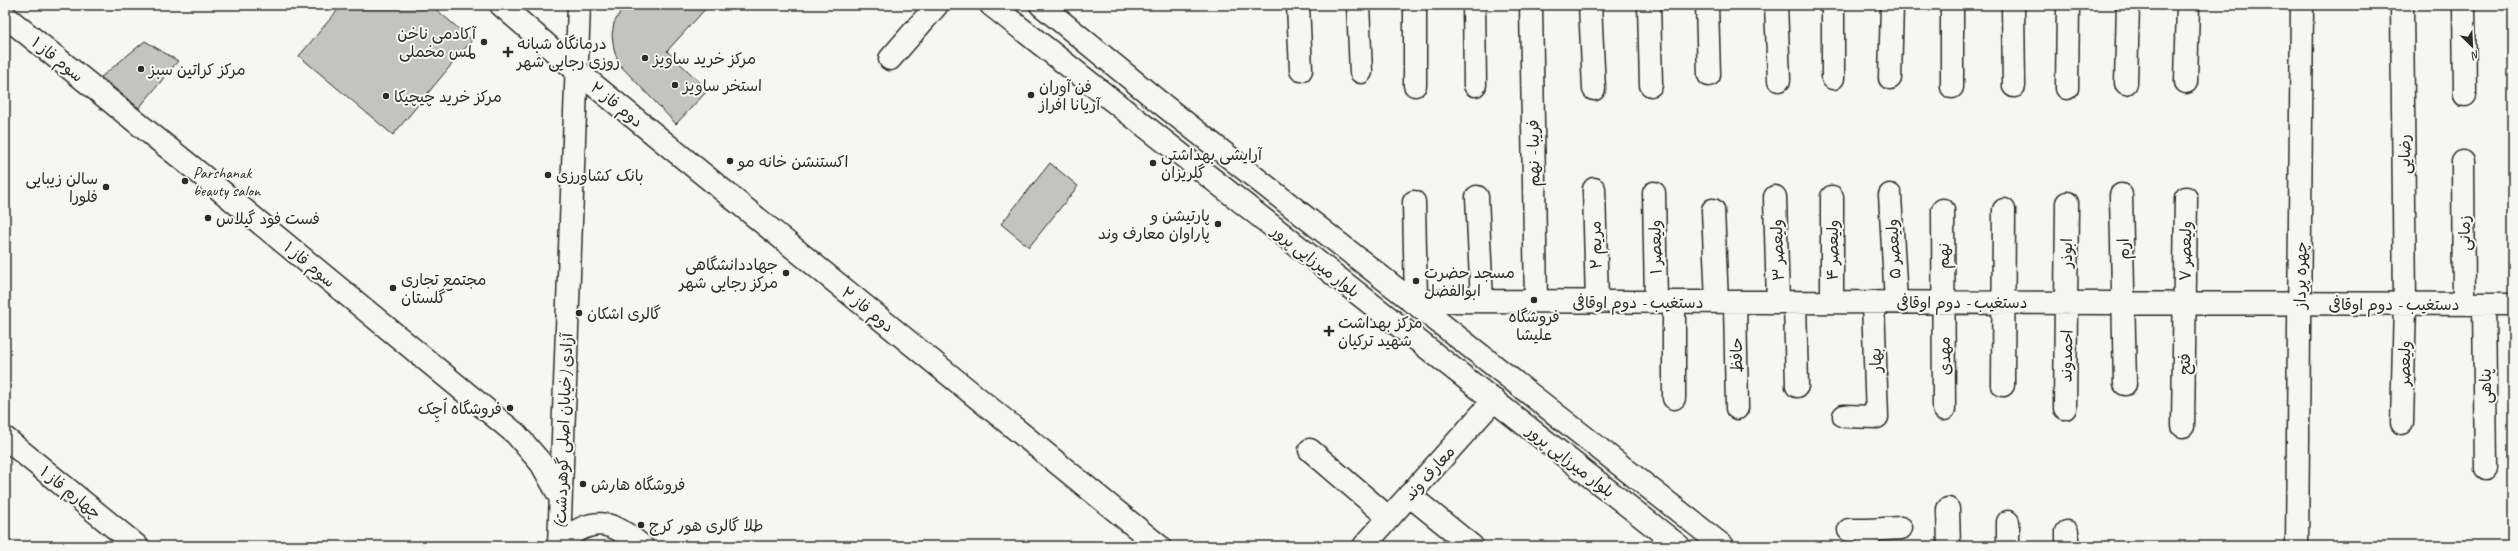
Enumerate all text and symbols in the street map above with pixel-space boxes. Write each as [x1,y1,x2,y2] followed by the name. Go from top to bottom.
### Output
[397,24,477,62] place label: آکادمی ناخن لمس مخملی
[2452,26,2492,66] north arrow
[26,33,87,88] street label: سوم فاز ۱
[515,34,620,72] place label: درمانگاه شبانه روزی رجایی شهر
[479,37,489,47] marker: آکادمی ناخن لمس مخملی
[502,46,514,58] marker: درمانگاه شبانه روزی رجایی شهر
[2468,47,2482,64] text: N
[651,49,756,69] place label: مرکز خرید ساویز
[640,53,650,63] marker: مرکز خرید ساویز
[147,60,246,80] place label: مرکز کراتین سبز
[136,64,146,74] marker: مرکز کراتین سبز
[681,76,762,96] place label: استخر ساویز
[1037,77,1101,115] place label: فن آوران آریانا افراز
[585,78,647,134] street label: دوم فاز ۲
[670,80,680,90] marker: استخر ساویز
[394,87,502,107] place label: مرکز خرید چیچیکا
[1026,90,1036,100] marker: فن آوران آریانا افراز
[381,91,391,101] marker: مرکز خرید چیچیکا
[1523,119,1547,187] street label: فریبا - نهم
[2395,134,2415,174] street label: رضایی
[1161,145,1263,183] place label: آرایشی بهداشتی گلریزان
[736,152,849,172] place label: اکستنشن خانه مو
[725,156,735,166] marker: اکستنشن خانه مو
[1148,158,1158,168] marker: آرایشی بهداشتی گلریزان
[193,163,261,201] place label: Parshanak beauty salon
[556,166,644,186] place label: بانک کشاورزی
[25,169,98,207] place label: سالن زیبایی فلورا
[543,170,553,180] marker: بانک کشاورزی
[180,176,190,186] marker: Parshanak beauty salon
[101,182,111,192] marker: سالن زیبایی فلورا
[1098,206,1210,244] place label: پارتیشن و پاراوان معارف وند
[216,209,320,229] place label: فست فود گیلاس
[203,213,213,223] marker: فست فود گیلاس
[2455,215,2475,251] street label: زمانی
[1882,218,1906,279] street label: ولیعصر ۵
[1213,219,1223,229] marker: پارتیشن و پاراوان معارف وند
[1646,219,1666,275] street label: ولیعصر ۱
[1767,219,1789,281] street label: ولیعصر ۳
[1266,220,1363,302] street label: بلوار میرزایی پرور
[1586,220,1608,269] street label: مریم ۲
[1823,220,1843,281] street label: ولیعصر ۴
[2175,221,2197,281] street label: ولیعصر ۷
[278,238,339,294] street label: سوم فاز ۱
[2057,238,2077,270] street label: ابوذر
[2114,238,2136,260] street label: ارم
[2290,241,2312,311] street label: چهره پرداز
[1934,243,1956,269] street label: نهم
[677,255,778,293] place label: جهاددانشگاهی مرکز رجایی شهر
[1424,263,1515,301] place label: مسجد حضرت ابوالفضل
[781,268,791,278] marker: جهاددانشگاهی مرکز رجایی شهر
[401,270,486,308] place label: مجتمع تجاری گلستان
[1411,276,1421,286] marker: مسجد حضرت ابوالفضل
[388,283,398,293] marker: مجتمع تجاری گلستان
[836,283,898,339] street label: دوم فاز ۲
[1573,293,1703,315] street label: دستغیب - دوم اوقافی
[1897,293,2027,315] street label: دستغیب - دوم اوقافی
[1529,295,1539,305] marker: فروشگاه علیشا
[2329,295,2459,317] street label: دستغیب - دوم اوقافی
[587,304,661,324] place label: گالری اشکان
[1508,307,1560,345] place label: فروشگاه علیشا
[574,308,584,318] marker: گالری اشکان
[1338,313,1423,351] place label: مرکز بهداشت شهید ترکیان
[1323,325,1335,337] marker: مرکز بهداشت شهید ترکیان
[2057,330,2077,383] street label: احمدوند
[551,332,577,529] street label: آزادی (خیابان اصلی گوهردشت)
[1935,336,1955,376] street label: مهدی
[1727,337,1747,373] street label: حافظ
[2395,340,2415,388] street label: ولیعصر
[1866,347,1886,374] street label: بهار
[2175,353,2195,375] street label: فتح
[2476,368,2496,404] street label: پناهی
[418,397,502,422] place label: فروشگاه اُچِک
[505,403,515,413] marker: فروشگاه اُچِک
[1521,420,1618,502] street label: بلوار میرزایی پرور
[1400,442,1460,505] street label: معارف وند
[35,462,105,525] street label: چهارم فاز ۱
[591,475,685,495] place label: فروشگاه هارش
[578,479,588,489] marker: فروشگاه هارش
[649,516,763,536] place label: طلا گالری هور کرج
[636,520,646,530] marker: طلا گالری هور کرج

